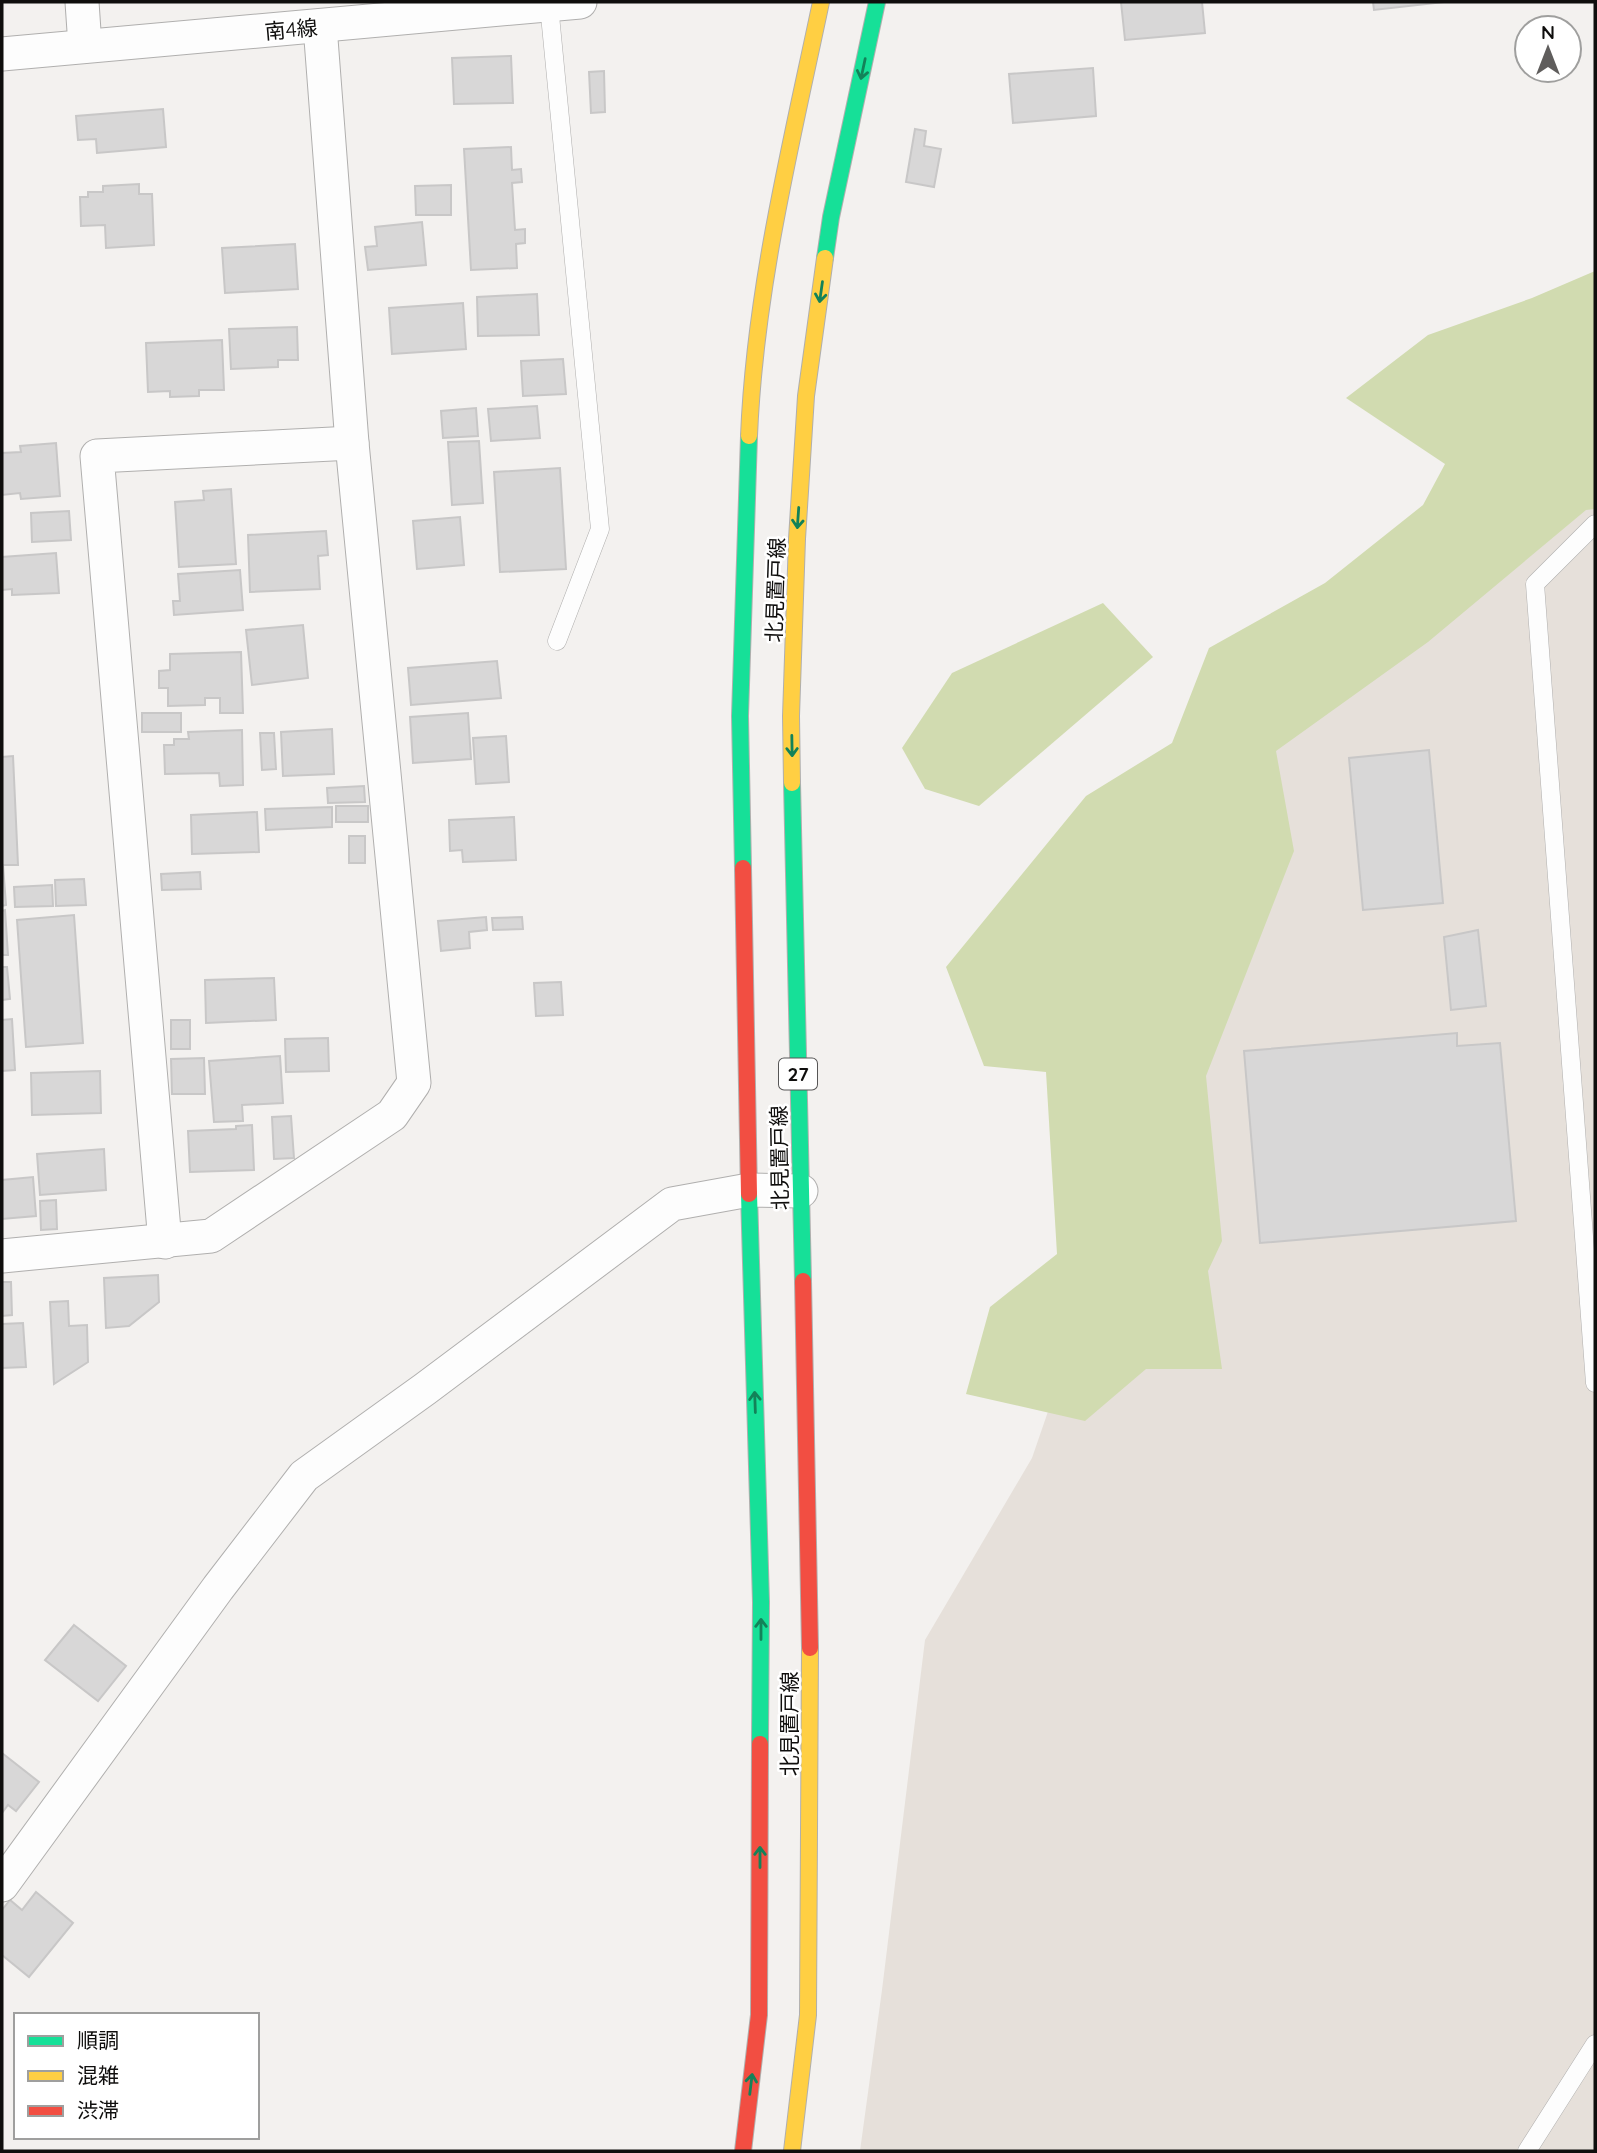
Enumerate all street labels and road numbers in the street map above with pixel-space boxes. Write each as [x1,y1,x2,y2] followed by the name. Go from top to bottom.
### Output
[263,14,319,44] street label: 南4線
[760,537,790,643] street label: 北見置戸線
[779,1058,817,1090] road number: 27
[765,1105,793,1211] street label: 北見置戸線
[776,1672,802,1777] street label: 北見置戸線

